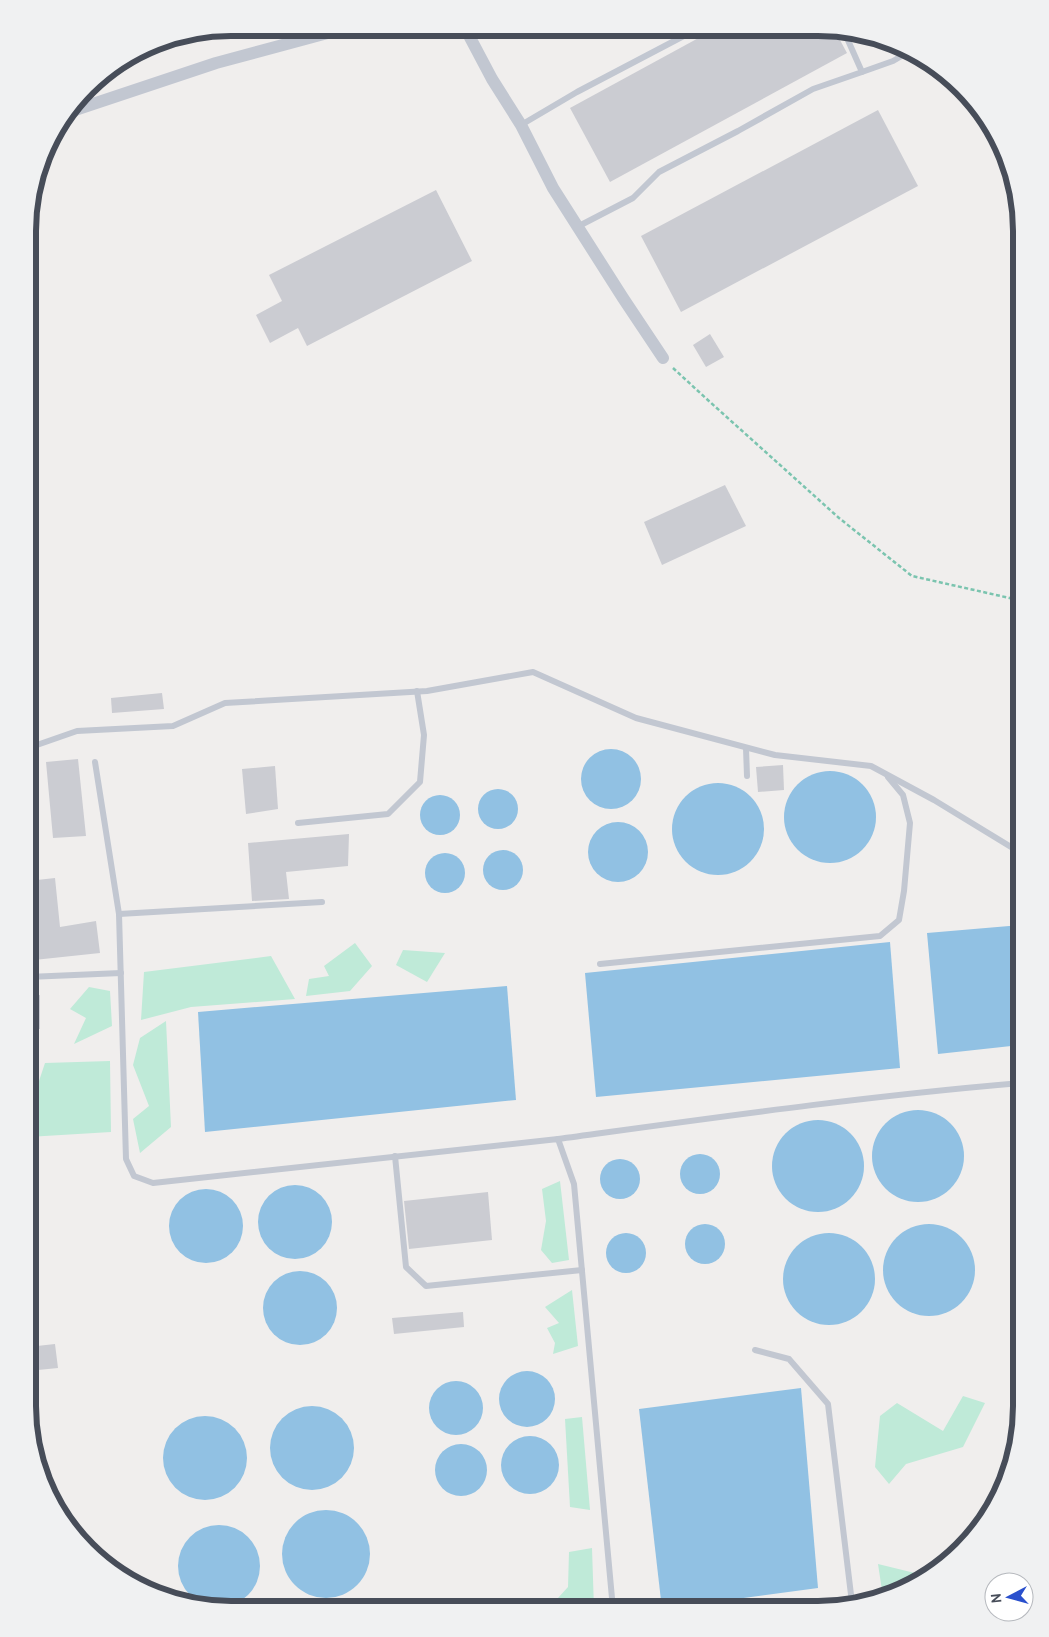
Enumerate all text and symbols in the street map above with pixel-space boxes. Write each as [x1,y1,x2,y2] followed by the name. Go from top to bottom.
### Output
[984,1572,1034,1622] north arrow
[989,1592,1007,1604] text: N

